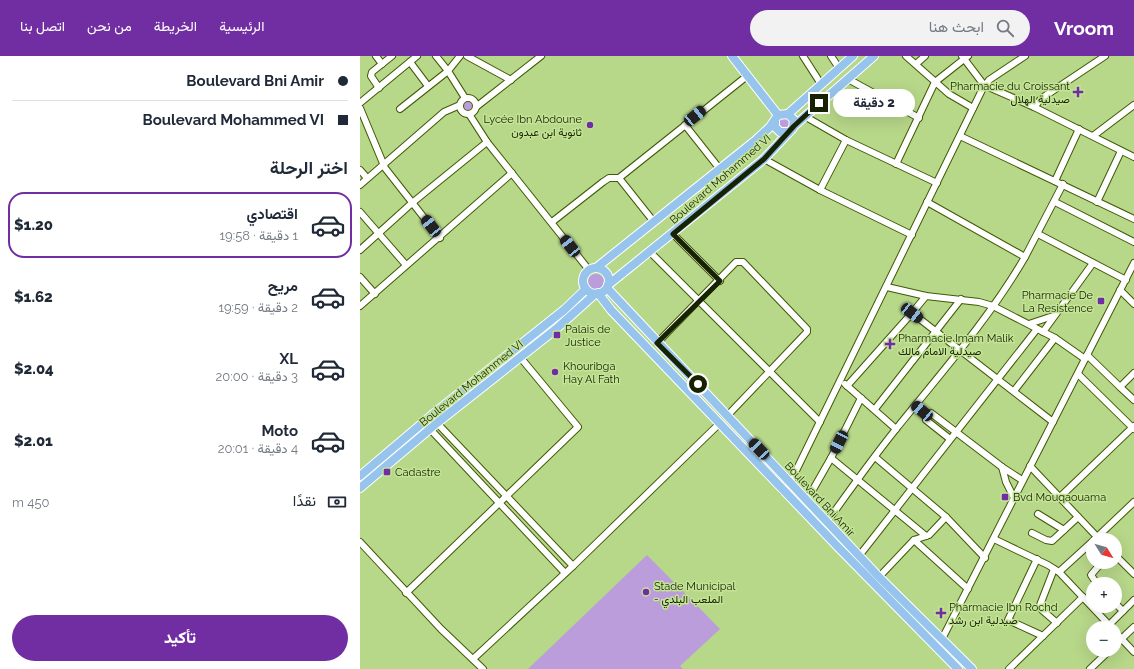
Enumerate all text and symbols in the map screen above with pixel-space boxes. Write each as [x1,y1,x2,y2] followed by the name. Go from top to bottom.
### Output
[750,10,1030,46] search box
[994,17,1016,39] icon: search
[1054,17,1114,39] text: Vroom
[20,18,65,34] text: اتصل بنا
[87,18,132,34] text: من نحن
[154,18,197,34] text: الخريطة
[219,18,264,34] text: الرئيسية
[929,18,984,36] text: ابحث هنا
[186,72,324,90] text: Boulevard Bni Amir
[950,80,1070,106] place label: Pharmacie du Croissant صيدلية الهلال
[1073,87,1083,97] marker: Pharmacie du Croissant صيدلية الهلال
[833,89,915,117] callout: 2 دقيقة
[810,94,828,112] route end
[853,95,895,110] text: 2 دقيقة
[682,104,708,128] car
[143,111,324,129] text: Boulevard Mohammed VI
[484,113,583,139] place label: Lycée Ibn Abdoune ثانوية ابن عبدون
[585,120,595,130] marker: Lycée Ibn Abdoune ثانوية ابن عبدون
[667,132,773,227] street label: Boulevard Mohammed VI
[270,157,348,178] text: اختر الرحلة
[246,205,298,223] text: اقتصادي
[310,207,346,243] icon: car
[419,213,443,239] car
[14,216,53,234] text: $1.20
[220,228,298,243] text: 1 دقيقة · 19:58
[558,233,582,259] car
[268,277,298,295] text: مريح
[310,279,346,315] icon: car
[14,288,53,306] text: $1.62
[1022,289,1094,315] place label: Pharmacie De La Resistence
[1096,296,1106,306] marker: Pharmacie De La Resistence
[218,300,298,315] text: 2 دقيقة · 19:59
[899,301,925,325] car
[565,323,611,349] place label: Palais de Justice
[552,330,562,340] marker: Palais de Justice
[898,332,1014,359] place label: Pharmacie Imam Malik صيدلية الامام مالك
[417,338,526,429] street label: Boulevard Mohammed VI
[885,339,895,349] marker: Pharmacie Imam Malik صيدلية الامام مالك
[280,350,298,368] text: XL
[310,351,346,387] icon: car
[14,360,54,378] text: $2.04
[563,360,620,386] place label: Khouribga Hay Al Fath
[550,367,560,377] marker: Khouribga Hay Al Fath
[215,369,298,384] text: 3 دقيقة · 20:00
[689,375,707,393] route start
[909,399,935,423] car
[261,422,298,440] text: Moto
[310,423,346,459] icon: car
[828,429,850,455] car
[14,432,53,450] text: $2.01
[746,436,772,462] car
[218,441,298,456] text: 4 دقيقة · 20:01
[782,459,858,539] street label: Boulevard Bni Amir
[395,466,441,479] place label: Cadastre
[382,467,392,477] marker: Cadastre
[326,491,348,513] icon: cash
[1013,491,1106,504] place label: Bvd Mouqaouama
[293,492,316,510] text: نقدًا
[1000,492,1010,502] marker: Bvd Mouqaouama
[12,495,49,510] text: 450 m
[1086,533,1122,569] north arrow
[1086,533,1122,657] map controls
[1086,577,1122,613] button: +
[654,580,736,609] place label: Stade Municipal - الملعب البلدي
[641,587,651,597] marker: Stade Municipal - الملعب البلدي
[949,601,1058,627] place label: Pharmacie Ibn Rochd صيدلية ابن رشد
[936,608,946,618] marker: Pharmacie Ibn Rochd صيدلية ابن رشد
[12,615,348,661] button: تأكيد
[1086,621,1122,657] button: −

